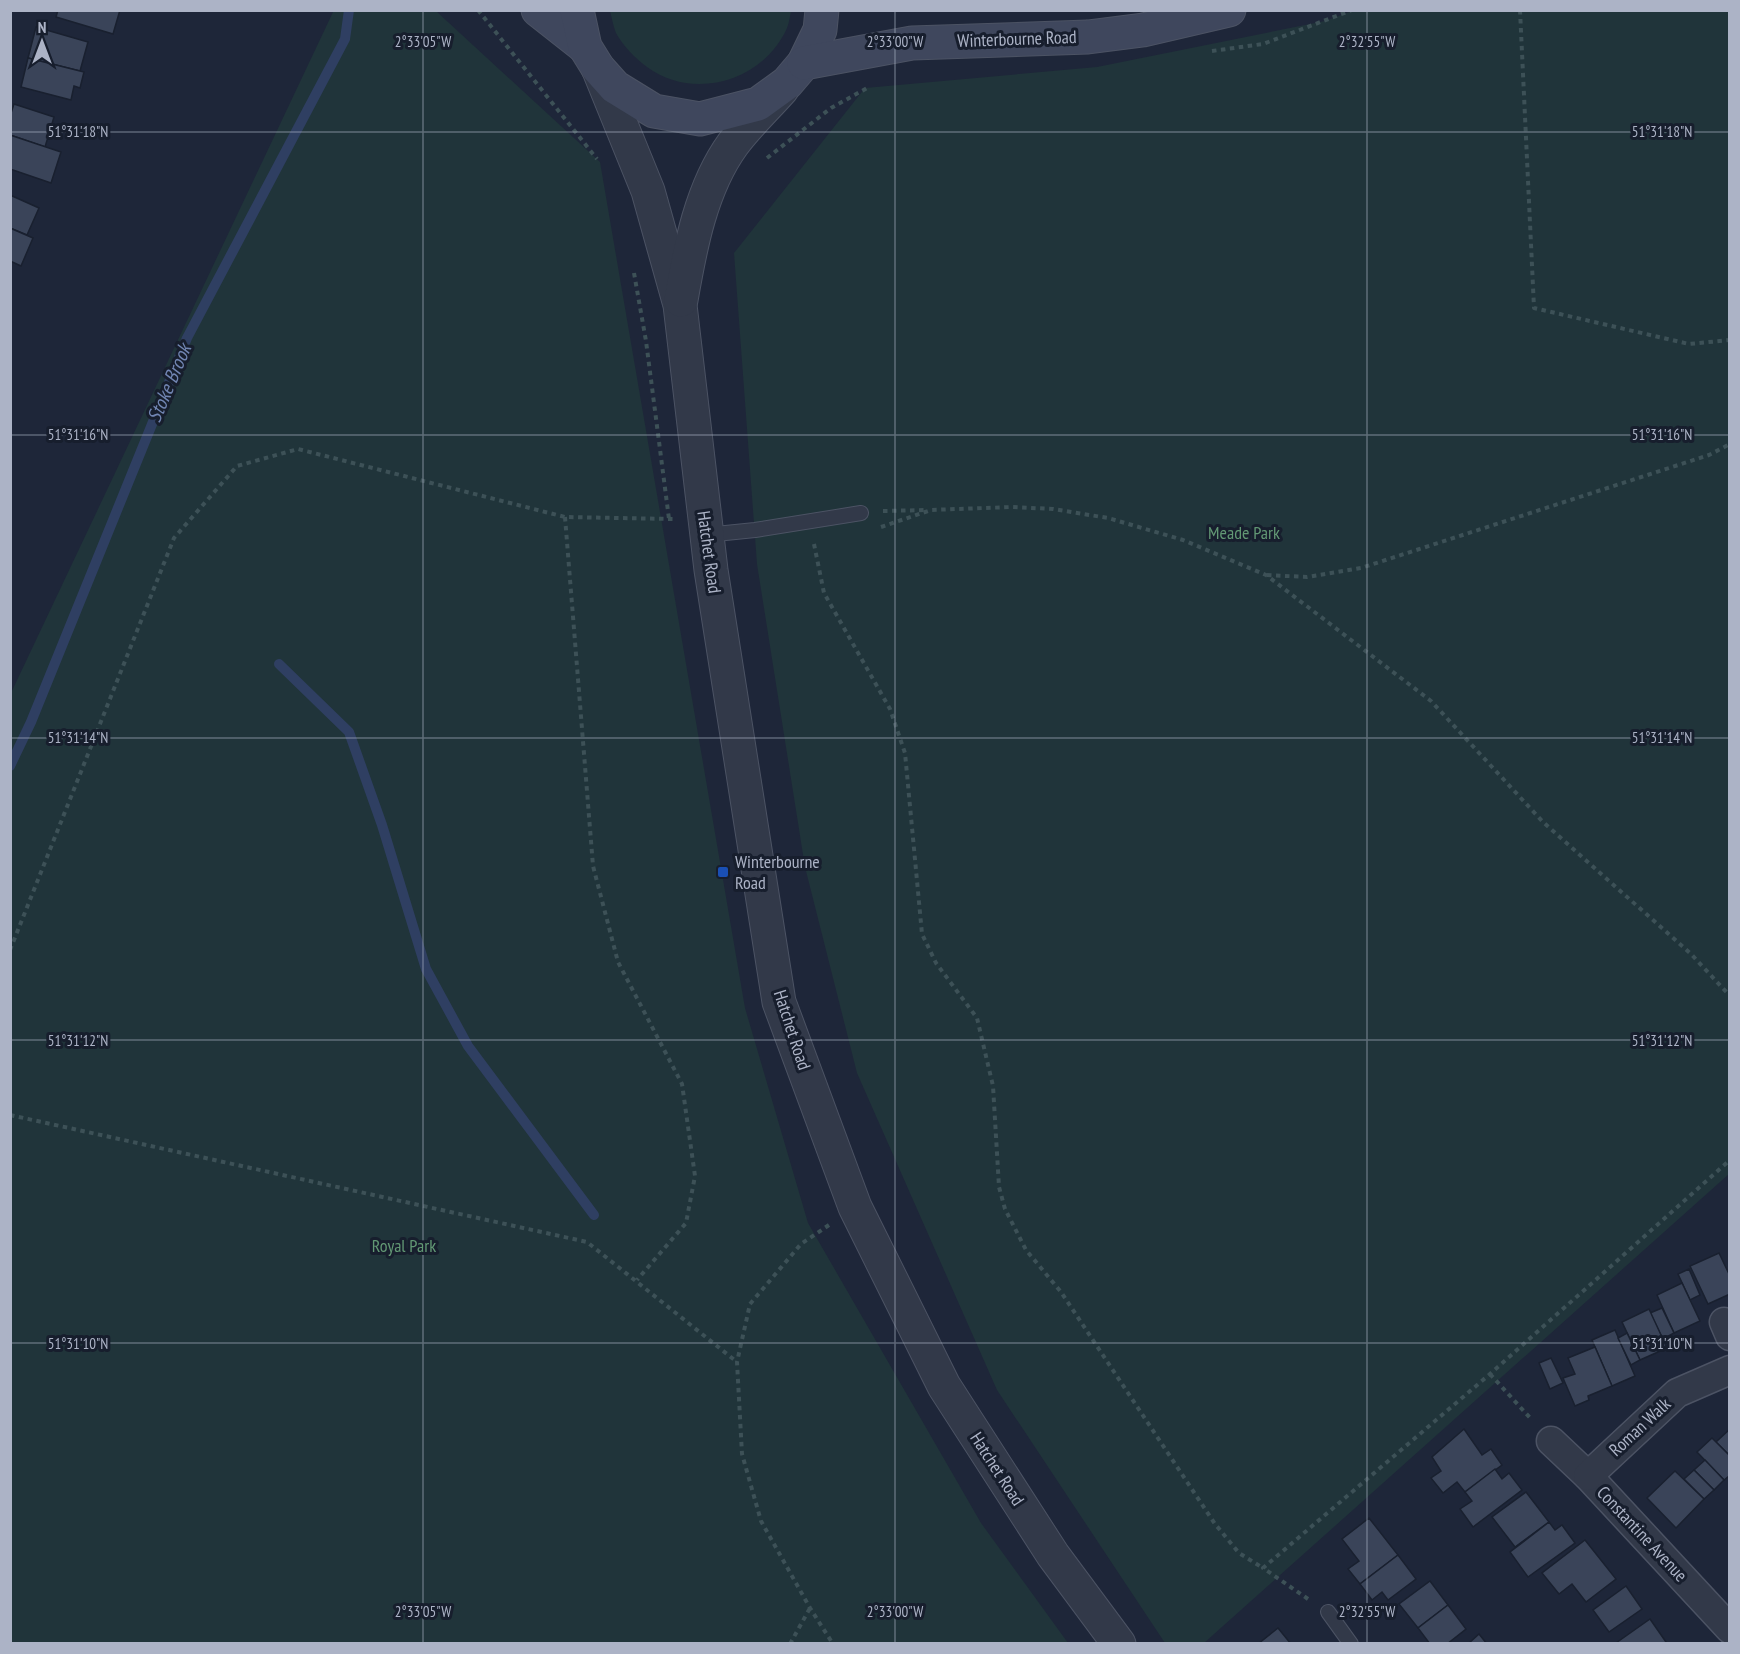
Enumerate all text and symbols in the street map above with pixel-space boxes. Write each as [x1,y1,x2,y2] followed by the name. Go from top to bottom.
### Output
[12,12,72,72] north arrow
[38,17,46,37] text: N
[957,25,1077,52] street label: Winterbourne Road
[395,32,451,51] text: 2°33'05"W
[867,32,923,51] text: 2°33'00"W
[1339,32,1395,51] text: 2°32'55"W
[48,122,108,141] text: 51°31'18"N
[1632,122,1692,141] text: 51°31'18"N
[141,338,198,426] water label: Stoke Brook
[48,425,108,444] text: 51°31'16"N
[1632,425,1692,444] text: 51°31'16"N
[692,509,727,595] street label: Hatchet Road
[1208,521,1280,544] park label: Meade Park
[48,728,108,747] text: 51°31'14"N
[1632,728,1692,747] text: 51°31'14"N
[735,850,820,894] place label: Winterbourne Road
[716,865,730,879] marker: Winterbourne Road
[769,987,816,1073] street label: Hatchet Road
[48,1031,108,1050] text: 51°31'12"N
[1632,1031,1692,1050] text: 51°31'12"N
[372,1234,436,1257] park label: Royal Park
[48,1334,108,1353] text: 51°31'10"N
[1632,1334,1692,1353] text: 51°31'10"N
[1604,1392,1675,1461] street label: Roman Walk
[965,1428,1030,1510] street label: Hatchet Road
[1592,1481,1693,1586] street label: Constantine Avenue
[395,1602,451,1621] text: 2°33'05"W
[867,1602,923,1621] text: 2°33'00"W
[1339,1602,1395,1621] text: 2°32'55"W

